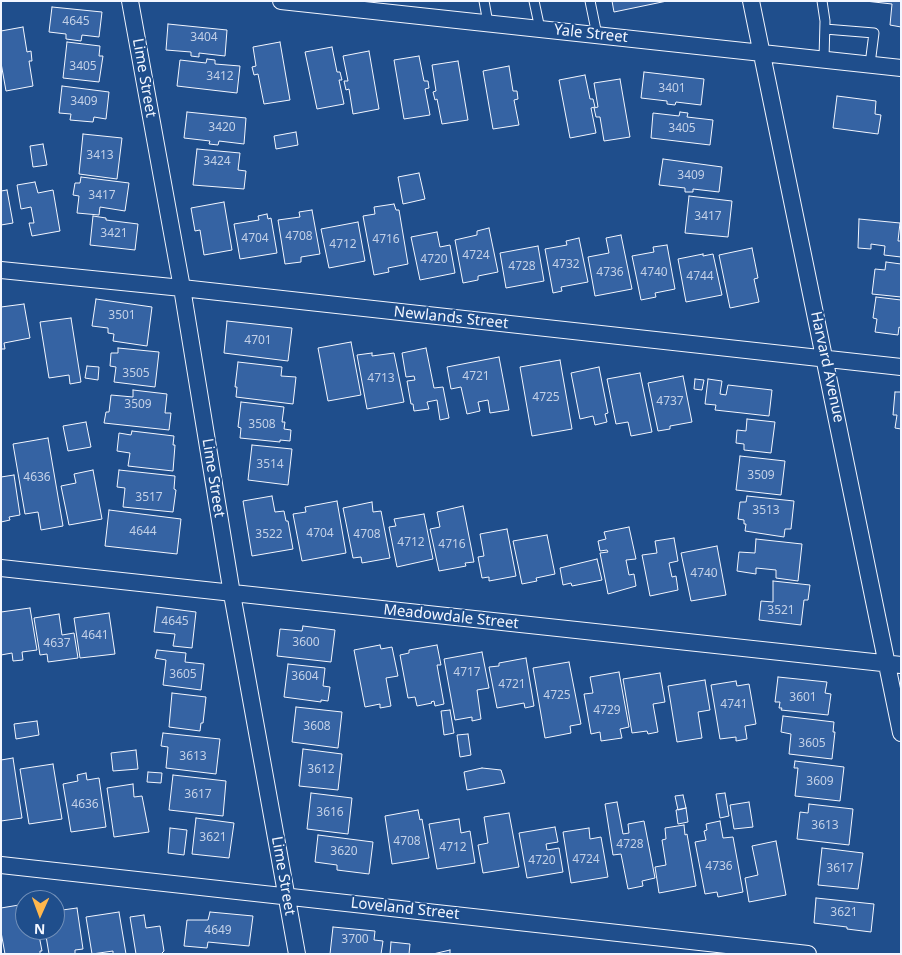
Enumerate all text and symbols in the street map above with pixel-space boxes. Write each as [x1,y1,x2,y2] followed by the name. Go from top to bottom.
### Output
[62,15,90,29] house number: 4645
[553,21,629,47] street label: Yale Street
[190,31,218,45] house number: 3404
[128,37,160,119] street label: Lime Street
[69,60,97,74] house number: 3405
[206,70,234,84] house number: 3412
[658,82,686,96] house number: 3401
[70,95,98,109] house number: 3409
[208,121,236,135] house number: 3420
[668,122,696,136] house number: 3405
[86,149,114,163] house number: 3413
[203,155,231,169] house number: 3424
[677,169,705,183] house number: 3409
[88,189,116,203] house number: 3417
[694,210,722,224] house number: 3417
[100,227,128,241] house number: 3421
[285,230,313,244] house number: 4708
[241,232,269,246] house number: 4704
[372,233,400,247] house number: 4716
[329,238,357,252] house number: 4712
[462,249,490,263] house number: 4724
[420,253,448,267] house number: 4720
[552,258,580,272] house number: 4732
[508,260,536,274] house number: 4728
[596,266,624,280] house number: 4736
[640,266,668,280] house number: 4740
[686,270,714,284] house number: 4744
[393,303,509,333] street label: Newlands Street
[108,309,136,323] house number: 3501
[806,310,848,424] street label: Harvard Avenue
[244,334,272,348] house number: 4701
[122,367,150,381] house number: 3505
[462,370,490,384] house number: 4721
[367,372,395,386] house number: 4713
[532,391,560,405] house number: 4725
[656,395,684,409] house number: 4737
[124,398,152,412] house number: 3509
[248,418,276,432] house number: 3508
[198,437,228,519] street label: Lime Street
[256,458,284,472] house number: 3514
[747,469,775,483] house number: 3509
[23,471,51,485] house number: 4636
[135,491,163,505] house number: 3517
[752,504,780,518] house number: 3513
[129,525,157,539] house number: 4644
[306,527,334,541] house number: 4704
[255,528,283,542] house number: 3522
[353,528,381,542] house number: 4708
[397,536,425,550] house number: 4712
[438,538,466,552] house number: 4716
[690,567,718,581] house number: 4740
[382,601,520,633] street label: Meadowdale Street
[767,604,795,618] house number: 3521
[161,615,189,629] house number: 4645
[81,629,109,643] house number: 4641
[292,636,320,650] house number: 3600
[43,637,71,651] house number: 4637
[453,666,481,680] house number: 4717
[169,668,197,682] house number: 3605
[291,670,319,684] house number: 3604
[498,678,526,692] house number: 4721
[543,689,571,703] house number: 4725
[789,691,817,705] house number: 3601
[720,698,748,712] house number: 4741
[593,704,621,718] house number: 4729
[303,720,331,734] house number: 3608
[798,737,826,751] house number: 3605
[179,750,207,764] house number: 3613
[307,763,335,777] house number: 3612
[806,775,834,789] house number: 3609
[184,788,212,802] house number: 3617
[71,798,99,812] house number: 4636
[316,806,344,820] house number: 3616
[811,819,839,833] house number: 3613
[199,831,227,845] house number: 3621
[267,835,299,917] street label: Lime Street
[393,835,421,849] house number: 4708
[616,838,644,852] house number: 4728
[439,841,467,855] house number: 4712
[330,845,358,859] house number: 3620
[572,853,600,867] house number: 4724
[528,854,556,868] house number: 4720
[705,860,733,874] house number: 4736
[826,862,854,876] house number: 3617
[15,890,65,940] north arrow
[350,894,460,924] street label: Loveland Street
[830,906,858,920] house number: 3621
[33,920,46,939] text: N
[204,924,232,938] house number: 4649
[341,933,369,947] house number: 3700

